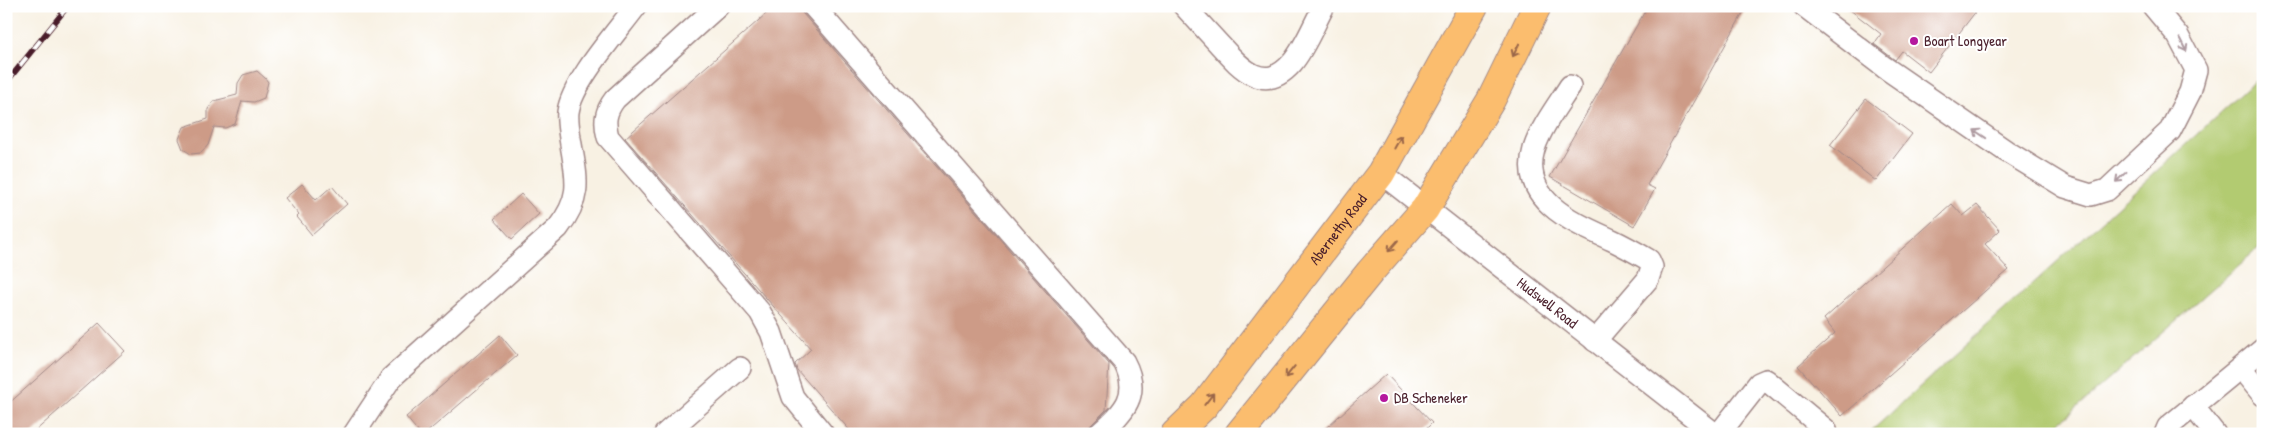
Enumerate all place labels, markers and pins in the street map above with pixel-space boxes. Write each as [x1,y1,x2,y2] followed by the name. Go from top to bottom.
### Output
[1924,30,2007,51] place label: Boart Longyear
[1908,35,1920,47] marker: Boart Longyear
[1394,387,1468,408] place label: DB Scheneker
[1378,392,1390,404] marker: DB Scheneker

